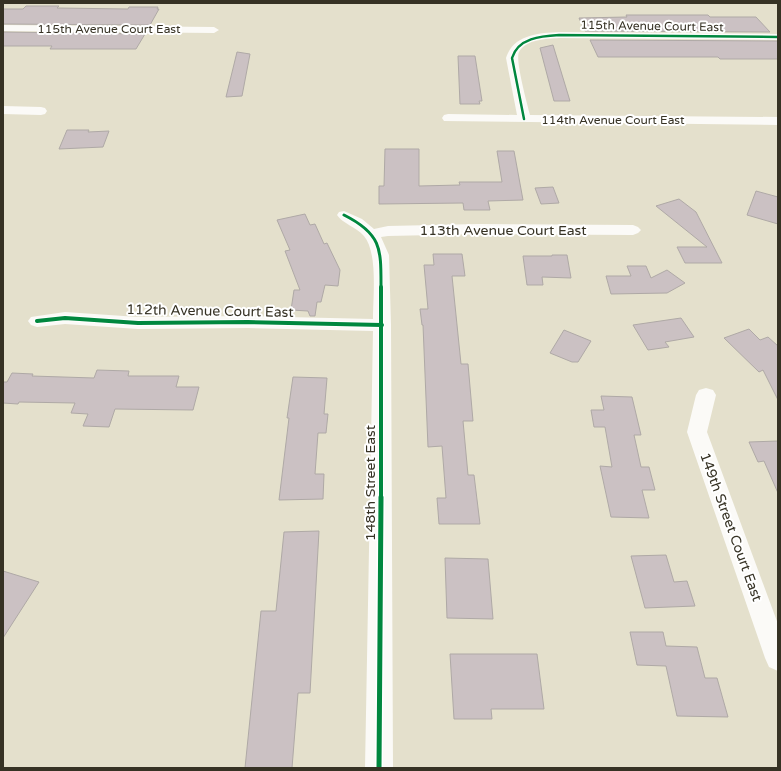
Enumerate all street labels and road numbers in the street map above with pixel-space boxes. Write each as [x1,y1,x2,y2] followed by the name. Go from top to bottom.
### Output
[580,18,724,34] street label: 115th Avenue Court East
[37,22,181,36] street label: 115th Avenue Court East
[541,113,685,127] street label: 114th Avenue Court East
[419,222,587,239] street label: 113th Avenue Court East
[126,301,294,321] street label: 112th Avenue Court East
[362,424,379,541] street label: 148th Street East
[696,450,766,604] street label: 149th Street Court East

